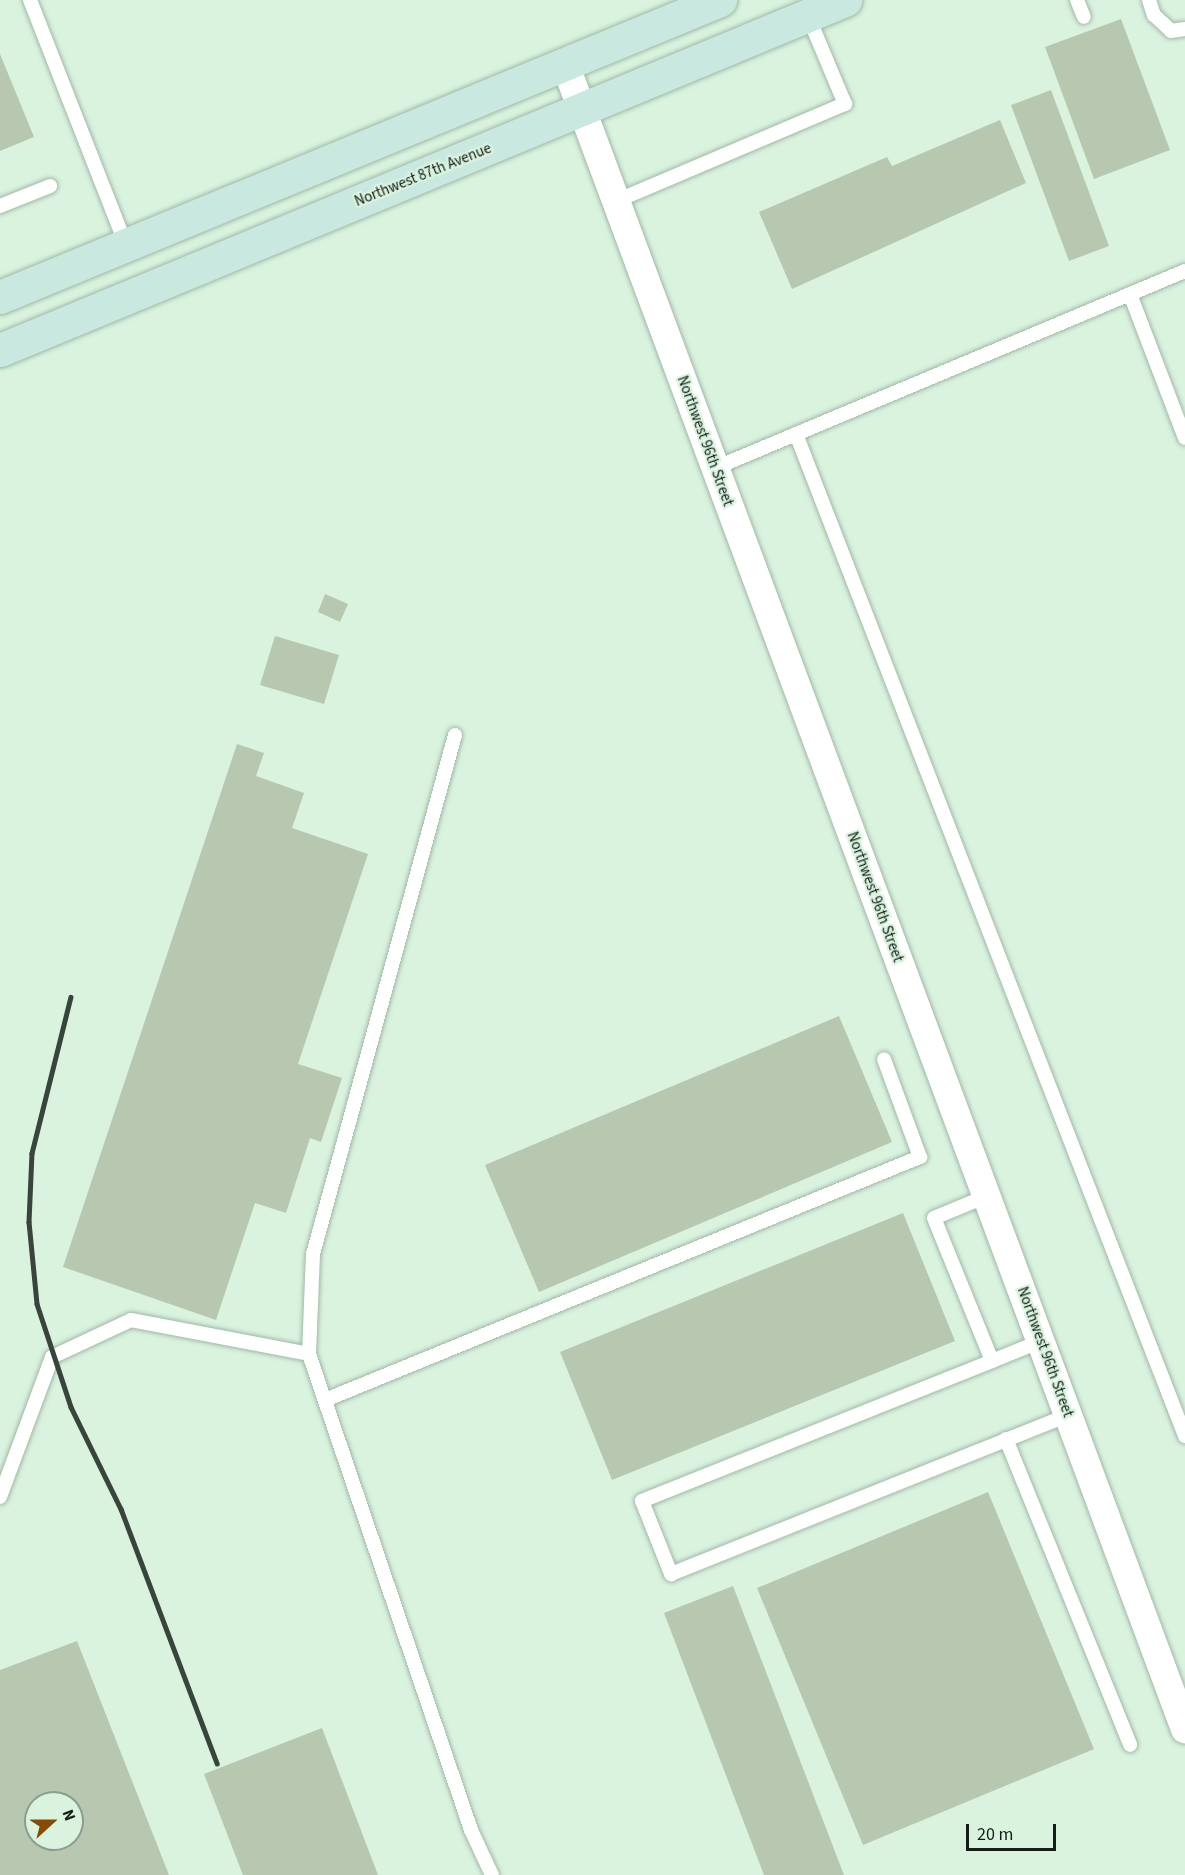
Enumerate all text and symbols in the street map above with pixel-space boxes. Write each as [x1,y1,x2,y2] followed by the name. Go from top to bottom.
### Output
[352,139,494,211] street label: Northwest 87th Avenue
[673,373,737,509] street label: Northwest 96th Street
[843,829,907,965] street label: Northwest 96th Street
[1013,1284,1077,1420] street label: Northwest 96th Street
[24,1791,84,1851] north arrow
[57,1806,81,1824] text: N
[969,1812,1059,1850] scale bar
[977,1822,1013,1847] text: 20 m

